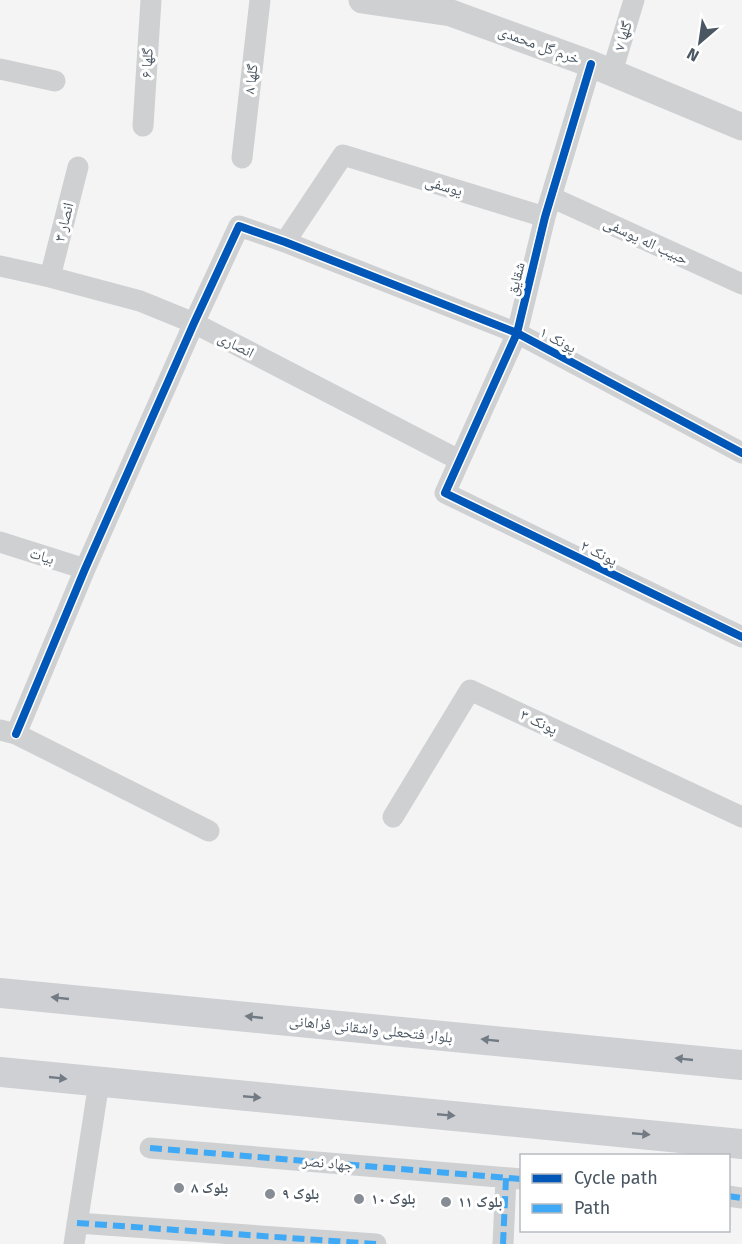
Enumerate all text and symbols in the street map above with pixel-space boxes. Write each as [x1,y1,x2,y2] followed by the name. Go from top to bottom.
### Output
[670,12,730,72] north arrow
[610,19,636,53] street label: گلها ۷
[495,22,583,69] street label: خرم گل محمدی
[684,44,702,66] text: N
[137,47,157,79] street label: گلها ۶
[240,63,262,95] street label: گلها ۸
[423,172,465,201] street label: یوسفی
[50,201,78,243] street label: انصار ۳
[600,214,692,270] street label: حبیب اله یوسفی
[503,260,530,298] street label: شقایق
[537,323,579,357] street label: پونک ۱
[214,328,257,363] street label: انصاری
[578,536,620,570] street label: پونک ۲
[27,544,57,568] street label: بیات
[518,706,560,738] street label: پونک ۳
[50,993,69,1003] one-way arrow
[288,1011,454,1048] street label: بلوار فتحعلی واشقانی فراهانی
[244,1012,263,1022] one-way arrow
[480,1035,499,1045] one-way arrow
[674,1055,693,1064] one-way arrow
[49,1073,68,1083] one-way arrow
[243,1092,262,1102] one-way arrow
[437,1110,456,1120] one-way arrow
[631,1129,650,1139] one-way arrow
[301,1152,355,1174] street label: جهاد نصر
[520,1154,730,1232] legend
[574,1167,658,1189] text: Cycle path
[191,1179,228,1197] place label: بلوک ۸
[172,1181,186,1195] marker: بلوک ۸
[282,1185,319,1203] place label: بلوک ۹
[263,1187,277,1201] marker: بلوک ۹
[371,1190,415,1208] place label: بلوک ۱۰
[352,1192,366,1206] marker: بلوک ۱۰
[458,1193,502,1211] place label: بلوک ۱۱
[439,1195,453,1209] marker: بلوک ۱۱
[574,1197,610,1219] text: Path

